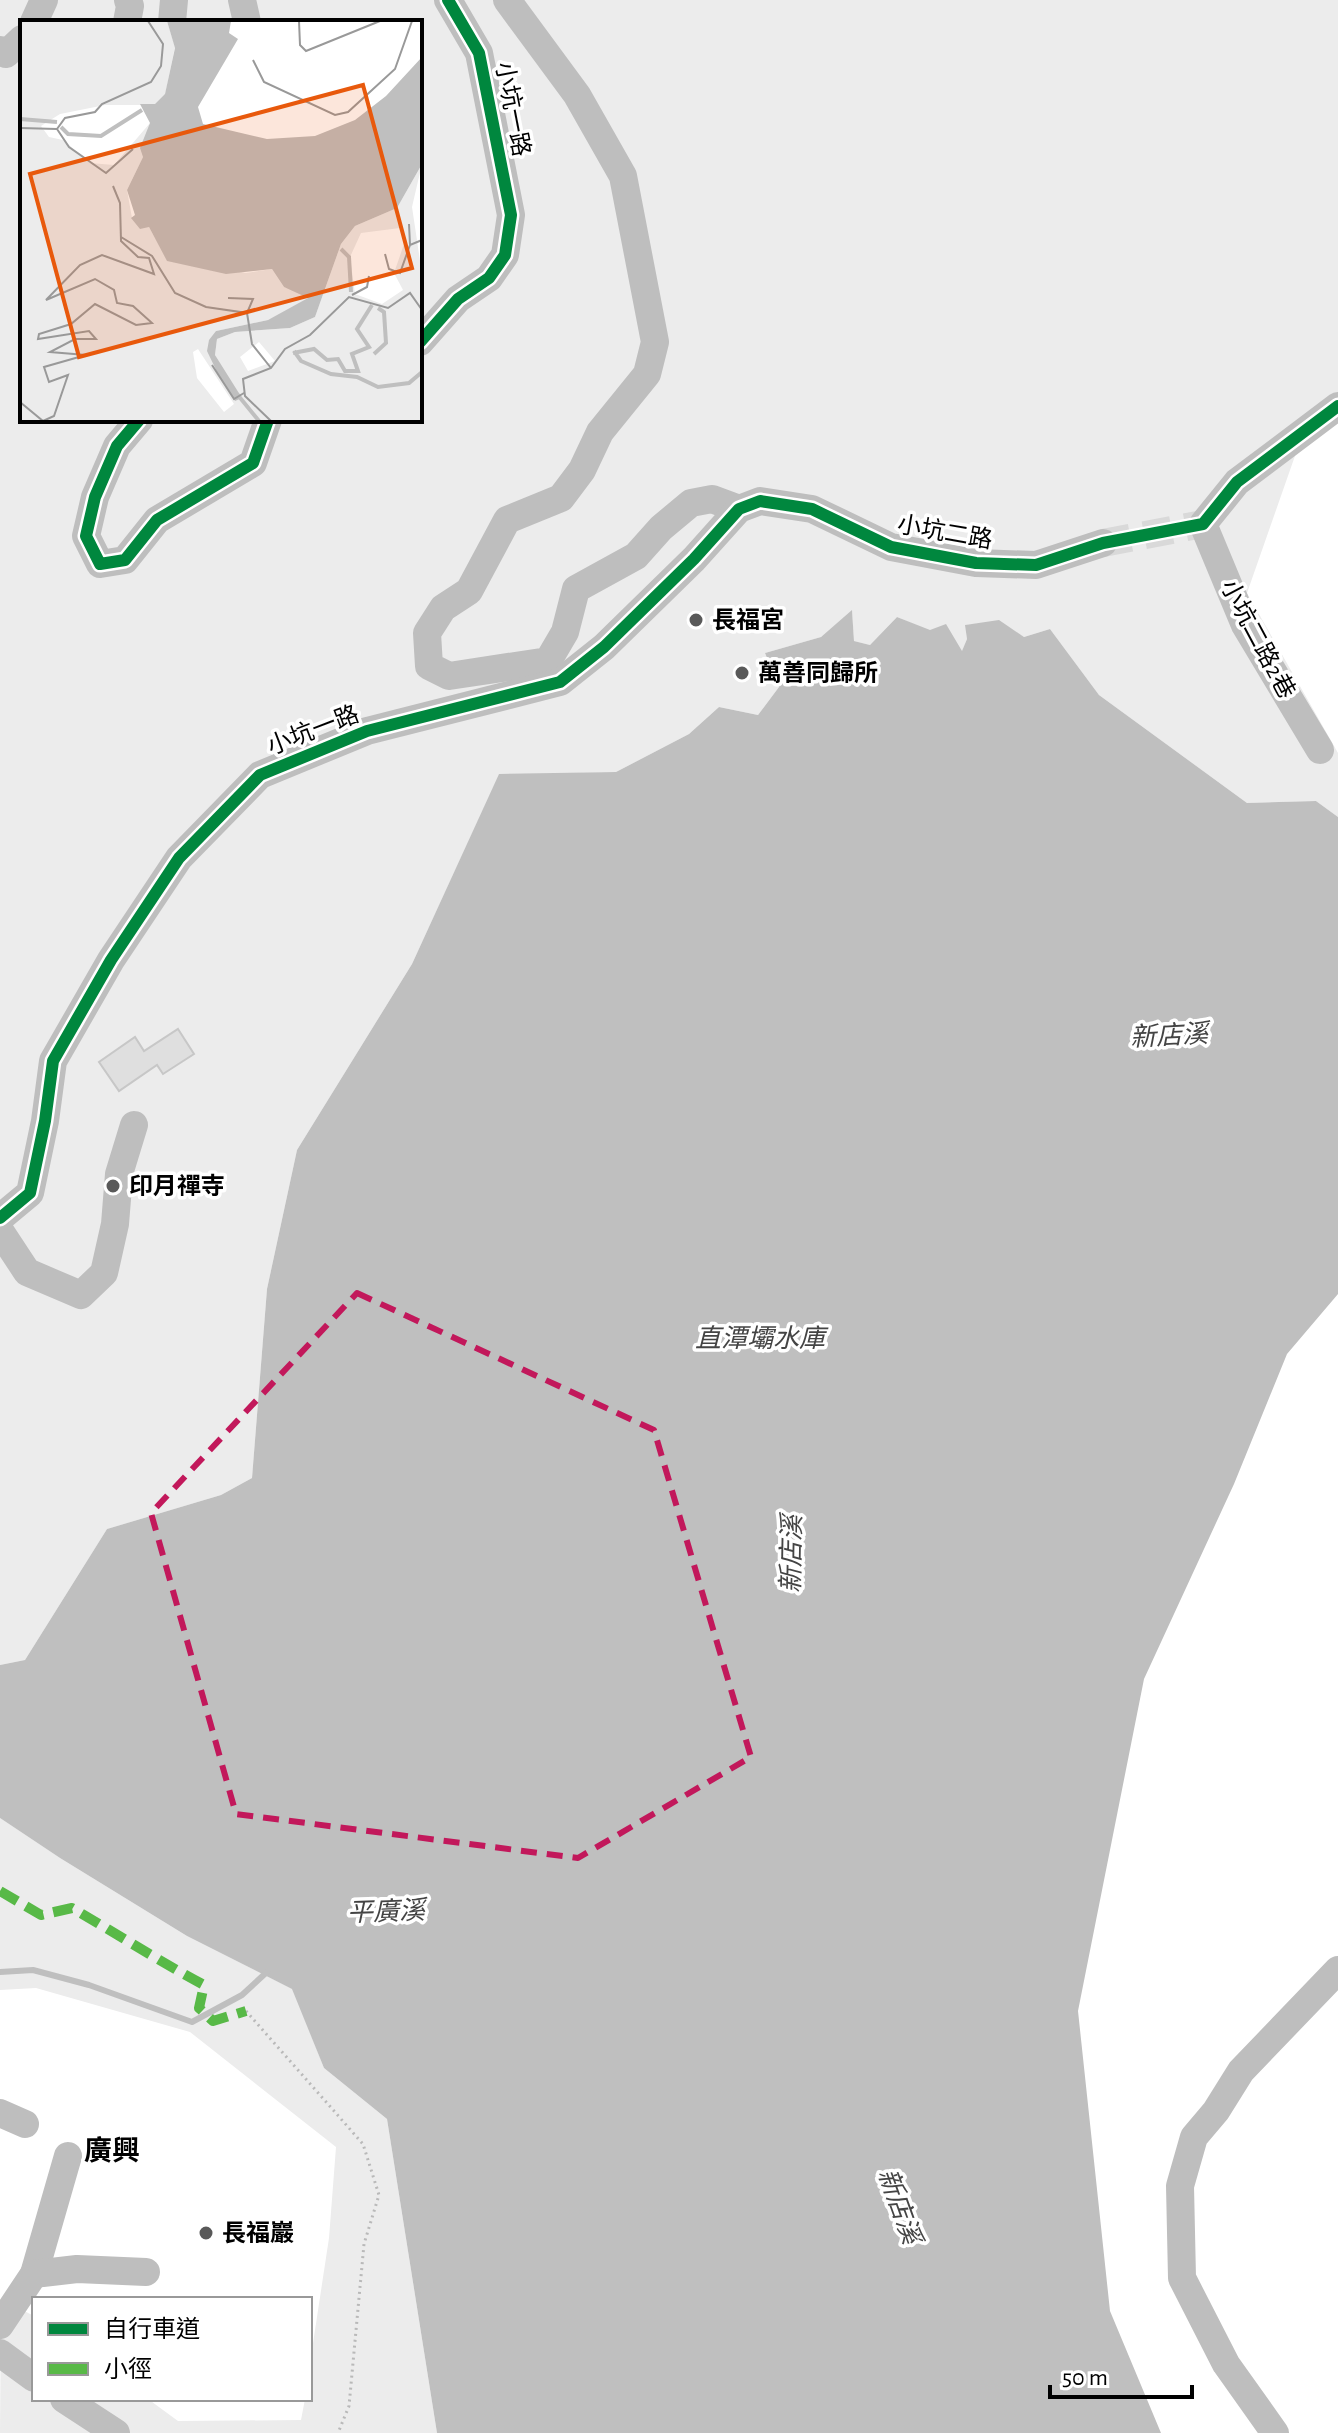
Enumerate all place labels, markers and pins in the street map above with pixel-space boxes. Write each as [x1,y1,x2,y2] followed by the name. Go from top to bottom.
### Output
[712,607,784,633] place label: 長福宮
[687,611,705,629] marker: 長福宮
[758,660,878,686] place label: 萬善同歸所
[733,664,751,682] marker: 萬善同歸所
[129,1173,225,1199] place label: 印月禪寺
[104,1177,122,1195] marker: 印月禪寺
[222,2220,294,2246] place label: 長福巖
[197,2224,215,2242] marker: 長福巖

